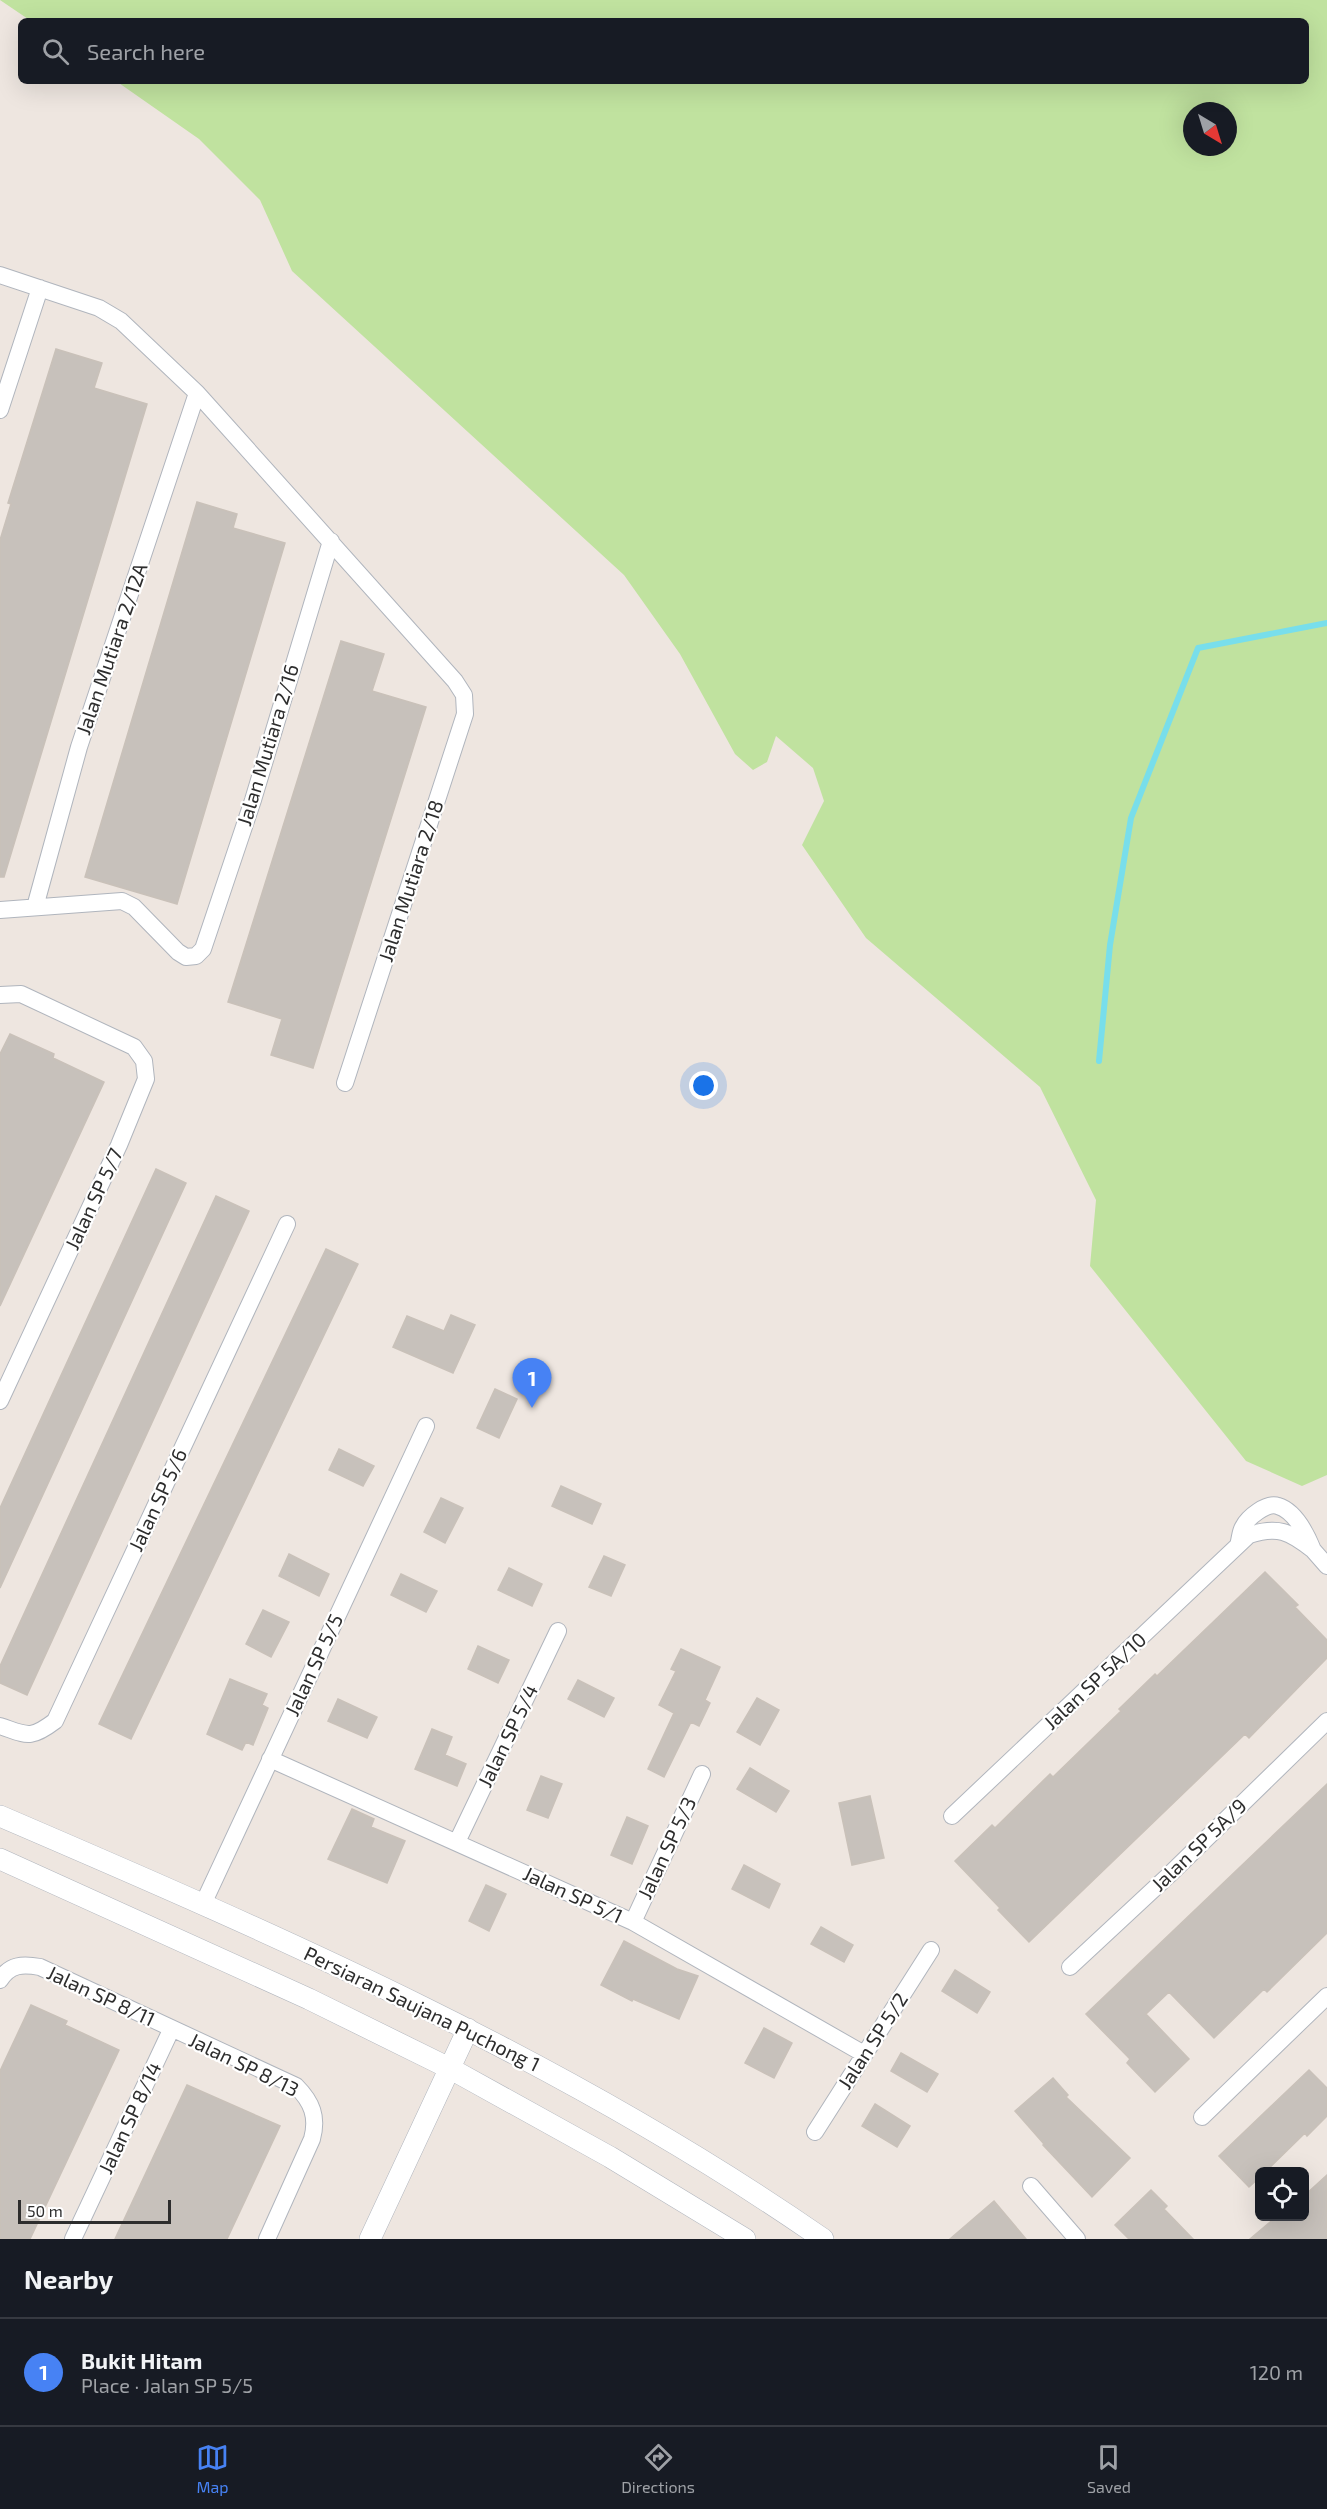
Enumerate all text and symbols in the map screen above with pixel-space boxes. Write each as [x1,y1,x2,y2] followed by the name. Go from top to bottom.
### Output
[18,18,1309,84] search box
[39,35,72,68] icon: search
[87,38,205,64] text: Search here
[1183,102,1237,156] north arrow
[70,559,152,738] street label: Jalan Mutiara 2/12A
[231,661,303,828] street label: Jalan Mutiara 2/16
[373,797,447,964] street label: Jalan Mutiara 2/18
[689,1071,718,1100] your location
[59,1144,127,1253] street label: Jalan SP 5/7
[512,1358,552,1408] pin: 1
[123,1444,191,1555] street label: Jalan SP 5/6
[279,1610,347,1719] street label: Jalan SP 5/5
[1038,1627,1151,1734] street label: Jalan SP 5A/10
[472,1680,542,1791] street label: Jalan SP 5/4
[632,1793,700,1903] street label: Jalan SP 5/3
[1146,1793,1251,1896] street label: Jalan SP 5A/9
[520,1861,627,1928] street label: Jalan SP 5/1
[301,1940,544,2076] street label: Persiaran Saujana Puchong 1
[44,1960,159,2031] street label: Jalan SP 8/11
[832,1988,912,2093] street label: Jalan SP 5/2
[185,2027,303,2101] street label: Jalan SP 8/13
[93,2058,165,2177] street label: Jalan SP 8/14
[1255,2167,1309,2221] map controls
[1255,2167,1309,2221] button: locate
[18,2197,171,2224] scale bar
[27,2201,63,2220] text: 50 m
[24,2263,113,2294] text: Nearby
[81,2347,203,2373] text: Bukit Hitam
[39,2360,48,2384] text: 1
[1250,2360,1303,2384] text: 120 m
[81,2373,253,2397] text: Place · Jalan SP 5/5
[196,2441,229,2496] tab: Map
[621,2441,695,2496] tab: Directions
[1087,2441,1131,2496] tab: Saved

